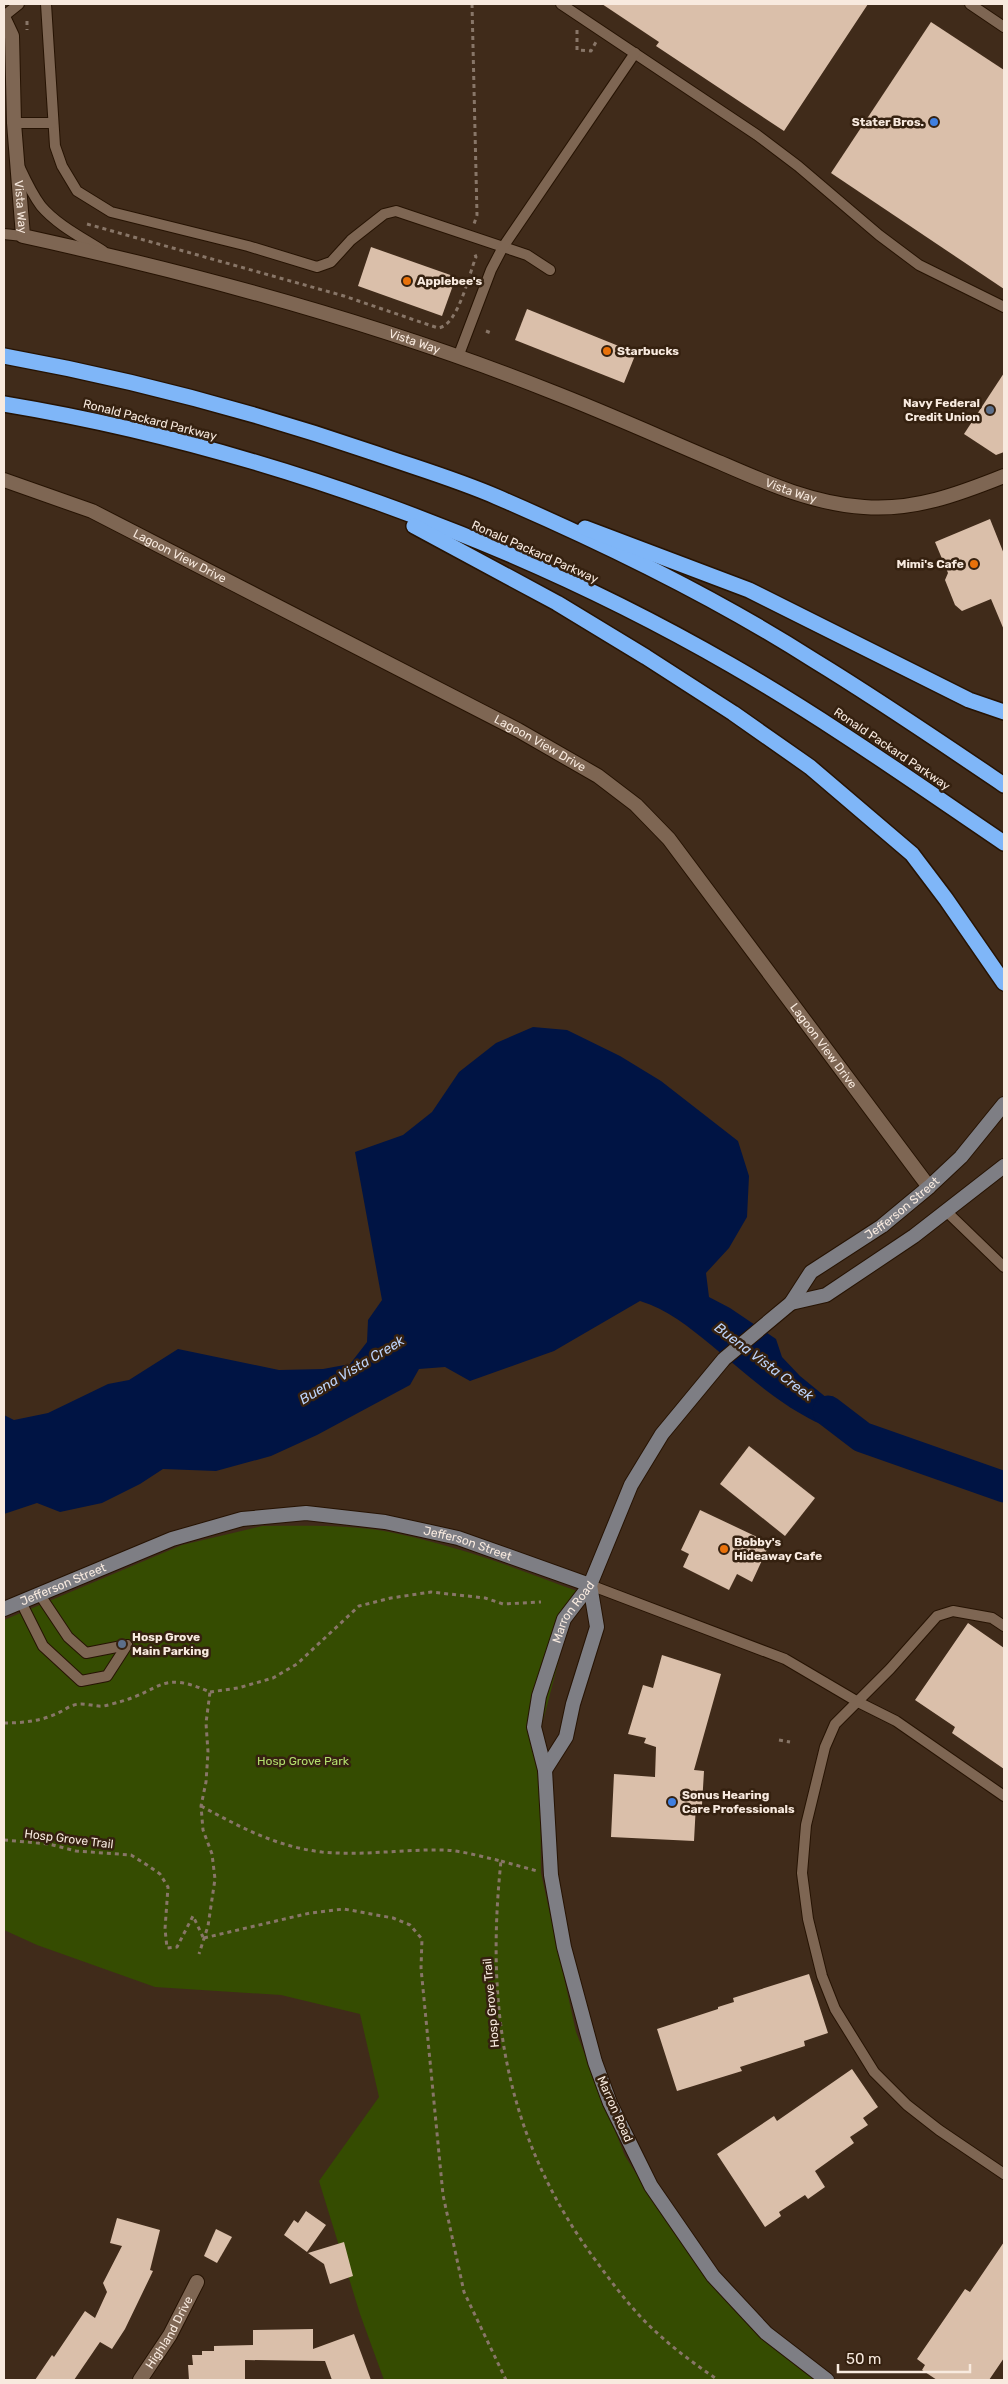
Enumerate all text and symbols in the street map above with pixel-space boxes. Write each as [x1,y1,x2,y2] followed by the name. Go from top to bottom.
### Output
[852,115,924,129] place label: Stater Bros.
[928,116,940,128] marker: Stater Bros.
[12,180,30,234] street label: Vista Way
[417,274,483,288] place label: Applebee's
[401,275,413,287] marker: Applebee's
[387,327,443,357] street label: Vista Way
[617,344,679,358] place label: Starbucks
[601,345,613,357] marker: Starbucks
[903,396,980,424] place label: Navy Federal Credit Union
[82,397,219,443] street label: Ronald Packard Parkway
[984,404,996,416] marker: Navy Federal Credit Union
[763,475,819,506] street label: Vista Way
[470,518,601,586] street label: Ronald Packard Parkway
[131,526,229,586] street label: Lagoon View Drive
[896,557,964,571] place label: Mimi's Cafe
[968,558,980,570] marker: Mimi's Cafe
[831,705,953,793] street label: Ronald Packard Parkway
[492,712,589,775] street label: Lagoon View Drive
[787,1001,860,1091] street label: Lagoon View Drive
[862,1174,942,1242] street label: Jefferson Street
[711,1319,817,1405] water label: Buena Vista Creek
[296,1332,408,1408] water label: Buena Vista Creek
[422,1524,514,1564] street label: Jefferson Street
[734,1535,822,1563] place label: Bobby's Hideaway Cafe
[718,1543,730,1555] marker: Bobby's Hideaway Cafe
[18,1560,108,1608] street label: Jefferson Street
[550,1578,597,1645] street label: Marron Road
[132,1630,209,1658] place label: Hosp Grove Main Parking
[116,1638,128,1650] marker: Hosp Grove Main Parking
[257,1754,350,1768] park label: Hosp Grove Park
[682,1788,795,1816] place label: Sonus Hearing Care Professionals
[666,1796,678,1808] marker: Sonus Hearing Care Professionals
[24,1827,114,1851] street label: Hosp Grove Trail
[480,1958,502,2048] street label: Hosp Grove Trail
[594,2074,636,2144] street label: Marron Road
[143,2293,196,2371] street label: Highland Drive
[838,2342,970,2374] scale bar
[846,2350,881,2368] text: 50 m

